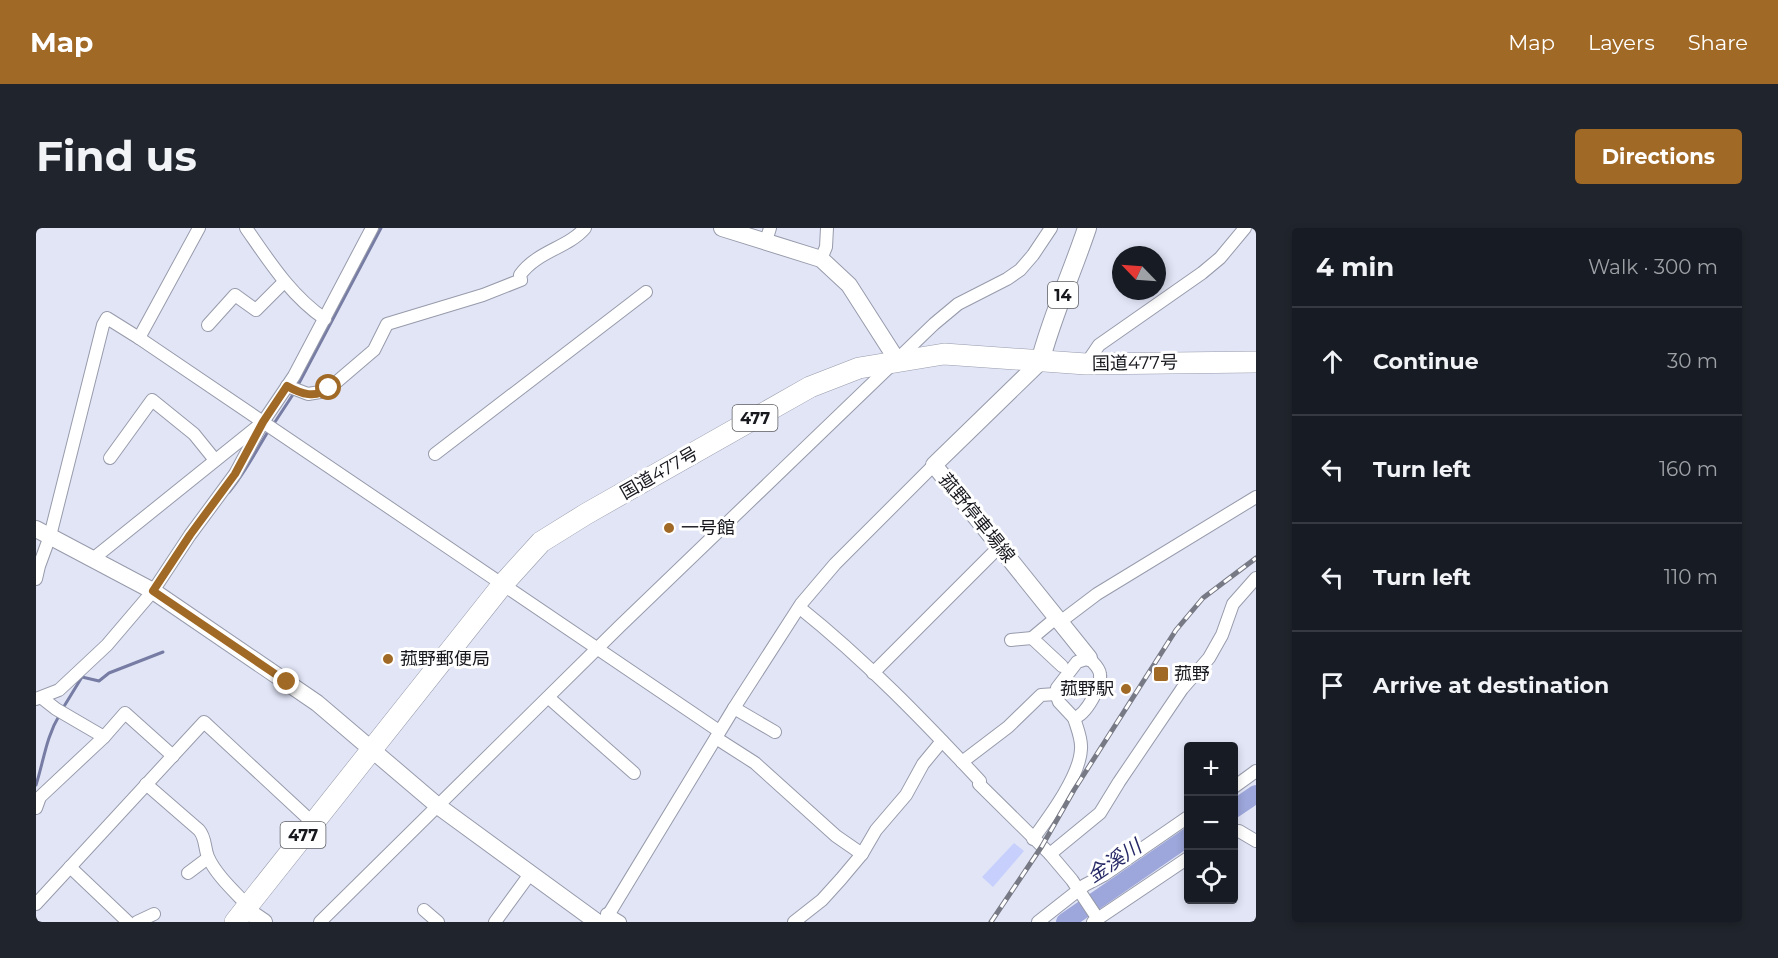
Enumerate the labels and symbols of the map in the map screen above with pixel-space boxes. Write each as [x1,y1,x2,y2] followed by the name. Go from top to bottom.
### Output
[1112,246,1166,300] north arrow
[1048,282,1078,308] road number: 14
[1092,351,1178,375] street label: 国道477号
[315,374,341,400] route start
[732,405,778,431] road number: 477
[616,442,702,504] street label: 国道477号
[934,469,1020,567] street label: 菰野停車場線
[681,517,735,539] place label: 一号館
[662,521,676,535] marker: 一号館
[400,648,490,670] place label: 菰野郵便局
[381,652,395,666] marker: 菰野郵便局
[1174,663,1210,685] place label: 菰野
[1152,665,1170,683] marker: 菰野
[273,668,299,694] route end
[1060,678,1114,700] place label: 菰野駅
[1119,682,1133,696] marker: 菰野駅
[280,822,326,848] road number: 477
[1082,833,1147,888] water label: 金溪川

